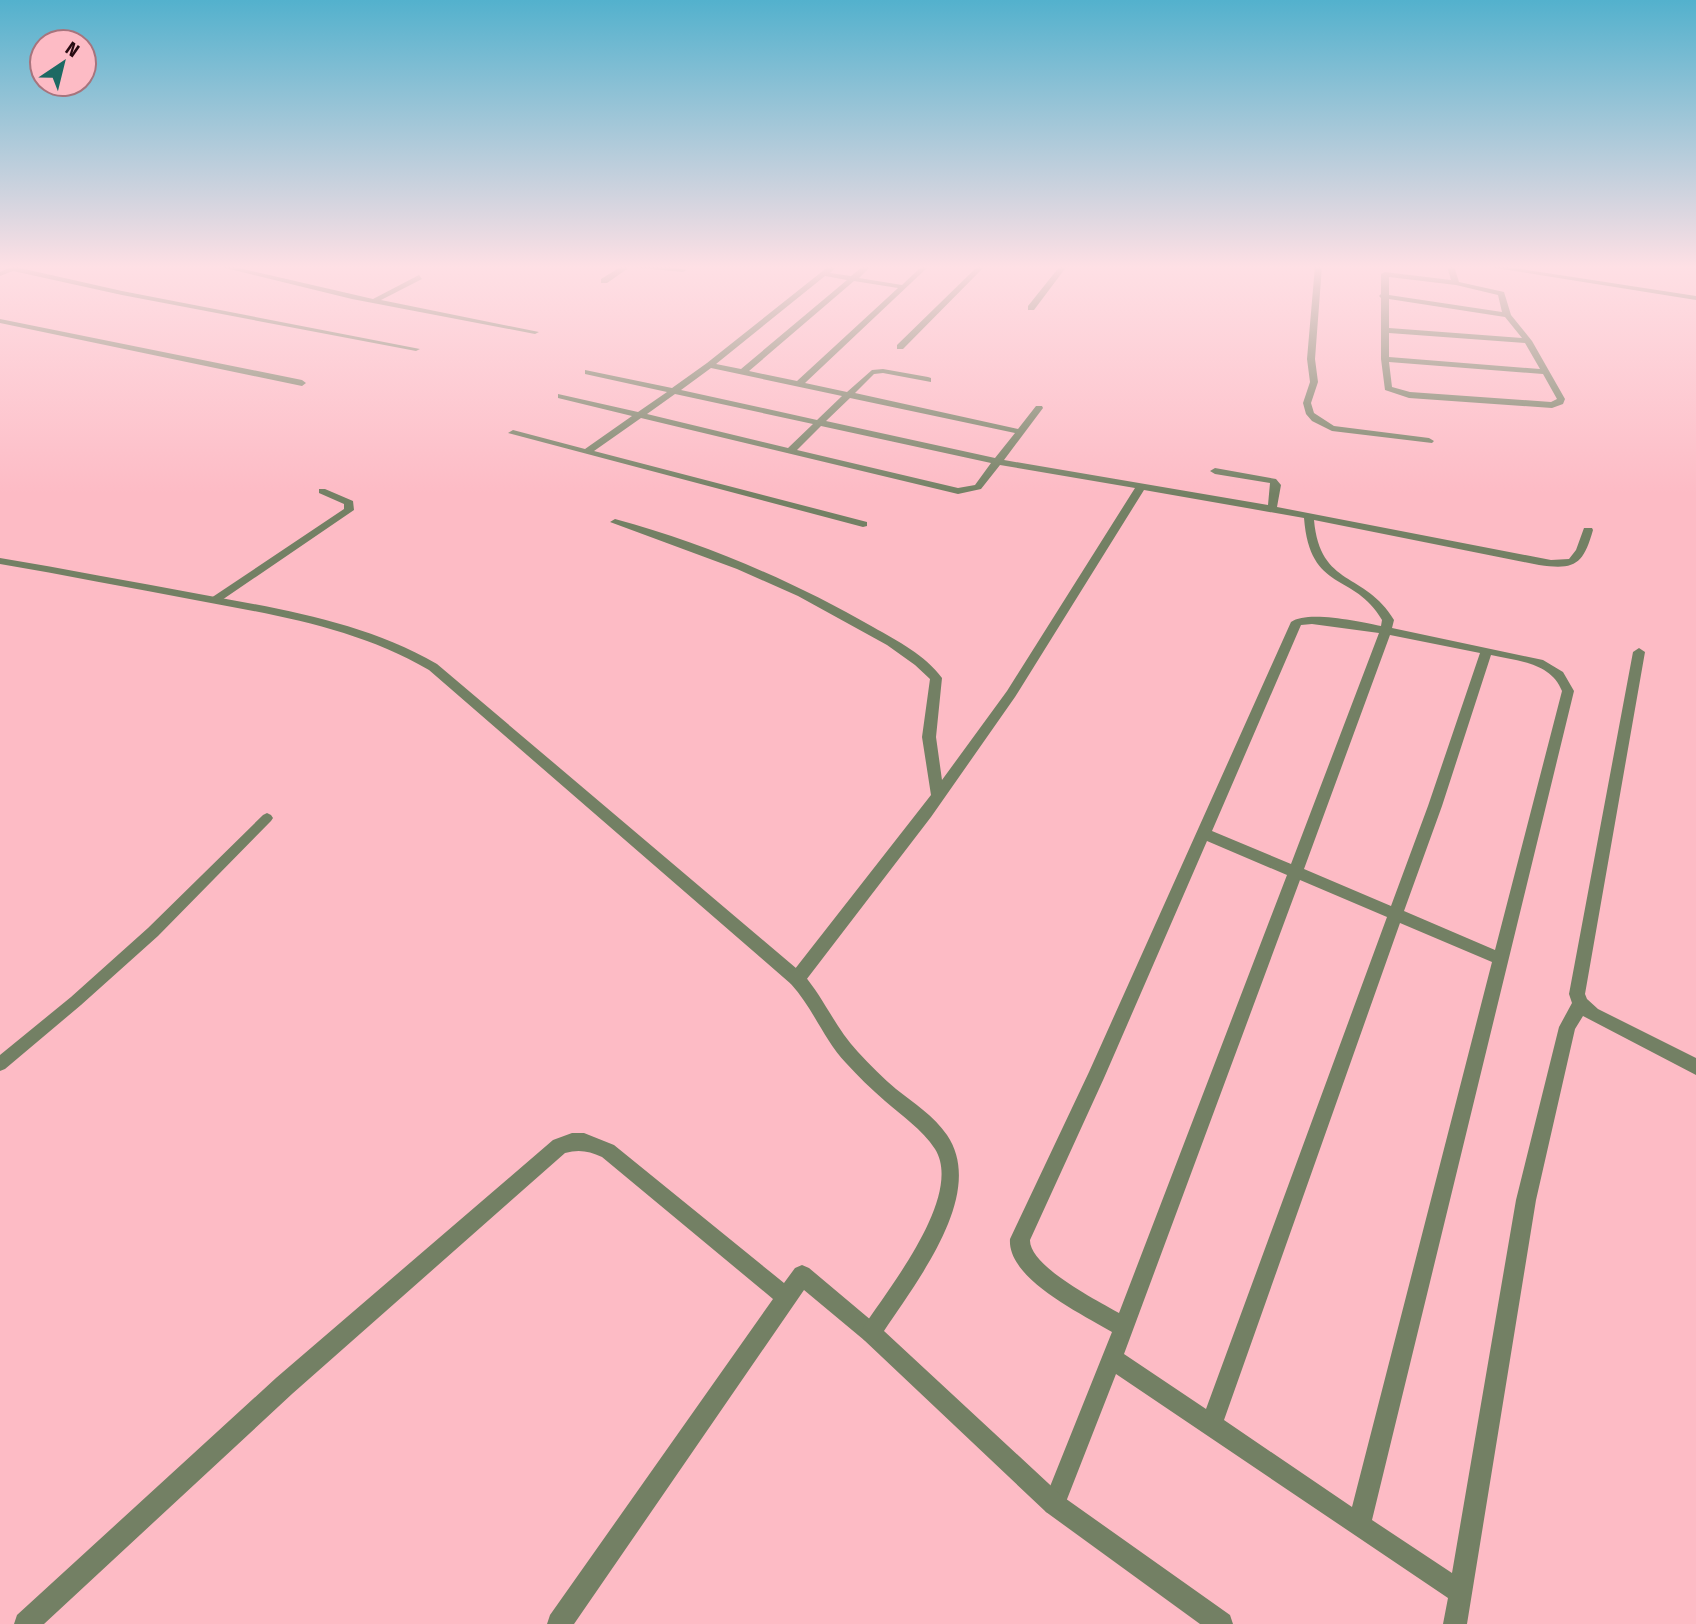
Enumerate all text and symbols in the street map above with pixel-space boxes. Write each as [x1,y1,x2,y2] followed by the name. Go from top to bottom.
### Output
[28,28,98,98] north arrow
[61,37,84,62] text: N

